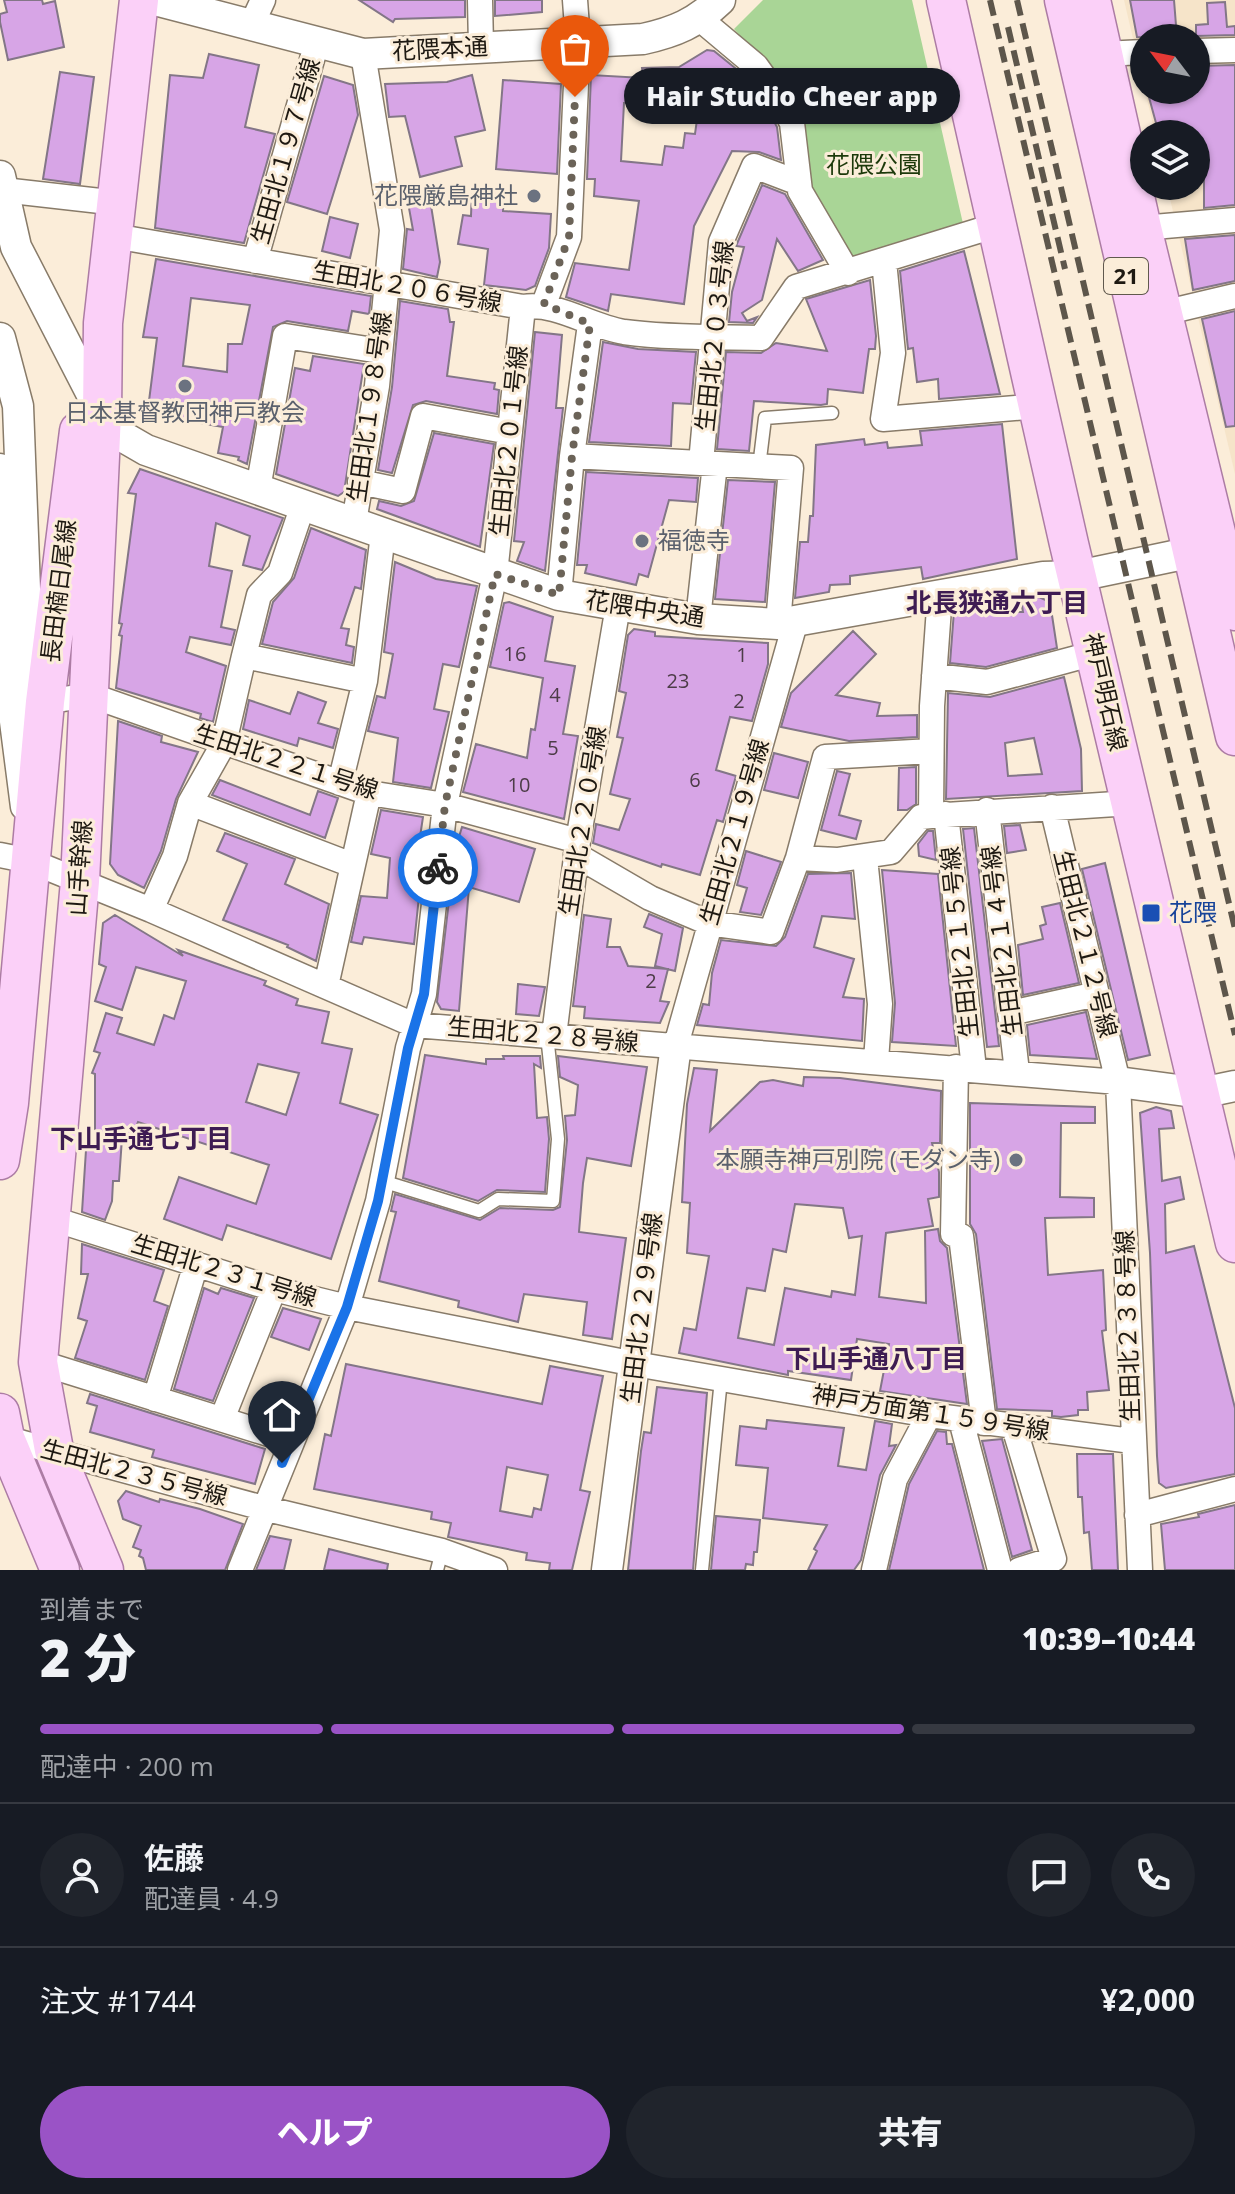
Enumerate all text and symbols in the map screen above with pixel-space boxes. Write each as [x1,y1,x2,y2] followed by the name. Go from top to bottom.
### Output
[541,15,609,97] pin
[1130,24,1210,104] north arrow
[1130,24,1210,200] map controls
[553,27,597,71] icon: bag
[391,29,489,66] street label: 花隈本通
[242,54,327,247] street label: 生田北１９７号線
[623,69,959,125] callout: Hair Studio Cheer app
[646,78,938,114] text: Hair Studio Cheer app
[1130,120,1210,200] button: layers
[826,147,922,180] park label: 花隈公園
[374,178,518,211] place label: 花隈厳島神社
[525,187,543,205] marker: 花隈厳島神社
[687,239,740,433] street label: 生田北２０３号線
[310,253,505,318] street label: 生田北２０６号線
[1104,258,1148,294] road number: 21
[339,309,398,504] street label: 生田北１９８号線
[481,344,534,538] street label: 生田北２０１号線
[176,377,194,395] marker: 日本基督教団神戸教会
[65,395,305,428] place label: 日本基督教団神戸教会
[32,517,83,664] street label: 長田楠日尾線
[658,523,730,556] place label: 福徳寺
[633,532,651,550] marker: 福徳寺
[583,582,707,633] street label: 花隈中央通
[906,584,1088,620] district label: 北長狭通六丁目
[1077,629,1136,754] street label: 神戸明石線
[504,640,526,667] house number: 16
[736,641,748,668] house number: 1
[667,667,689,694] house number: 23
[549,681,561,708] house number: 4
[733,687,745,714] house number: 2
[190,715,383,806] street label: 生田北２２１号線
[550,723,613,918] street label: 生田北２２０号線
[547,734,559,761] house number: 5
[691,735,776,928] street label: 生田北２１９号線
[689,766,701,793] house number: 6
[508,771,530,798] house number: 10
[59,819,98,917] street label: 山手幹線
[398,828,478,908] courier
[972,844,1029,1038] street label: 生田北２１４号線
[932,845,985,1039] street label: 生田北２１５号線
[416,846,460,890] icon: bike
[1047,846,1126,1041] street label: 生田北２１２号線
[1169,895,1217,928] place label: 花隈
[1140,902,1162,924] marker: 花隈
[645,967,657,994] house number: 2
[446,1009,640,1058] street label: 生田北２２８号線
[50,1120,232,1156] district label: 下山手通七丁目
[716,1142,1000,1175] place label: 本願寺神戸別院 (モダン寺)
[1007,1151,1025,1169] marker: 本願寺神戸別院 (モダン寺)
[612,1211,669,1405] street label: 生田北２２９号線
[128,1226,321,1313] street label: 生田北２３１号線
[1107,1230,1146,1423] street label: 生田北２３８号線
[785,1340,967,1376] district label: 下山手通八丁目
[810,1376,1052,1447] street label: 神戸方面第１５９号線
[248,1381,316,1463] pin
[260,1393,304,1437] icon: home
[37,1431,231,1512] street label: 生田北２３５号線
[40,1591,144,1627] text: 到着まで
[1022,1618,1195,1659] text: 10:39–10:44
[40,1621,136,1692] text: 2 分
[40,1748,214,1784] text: 配達中 · 200 m
[40,1833,124,1917] button: person
[1007,1833,1091,1917] button: chat
[1111,1833,1195,1917] button: phone
[144,1837,204,1878] text: 佐藤
[144,1880,279,1916] text: 配達員 · 4.9
[1101,1979,1195,2020] text: ¥2,000
[40,1980,196,2021] text: 注文 #1744
[40,2086,610,2178] button: ヘルプ
[626,2086,1195,2178] button: 共有

